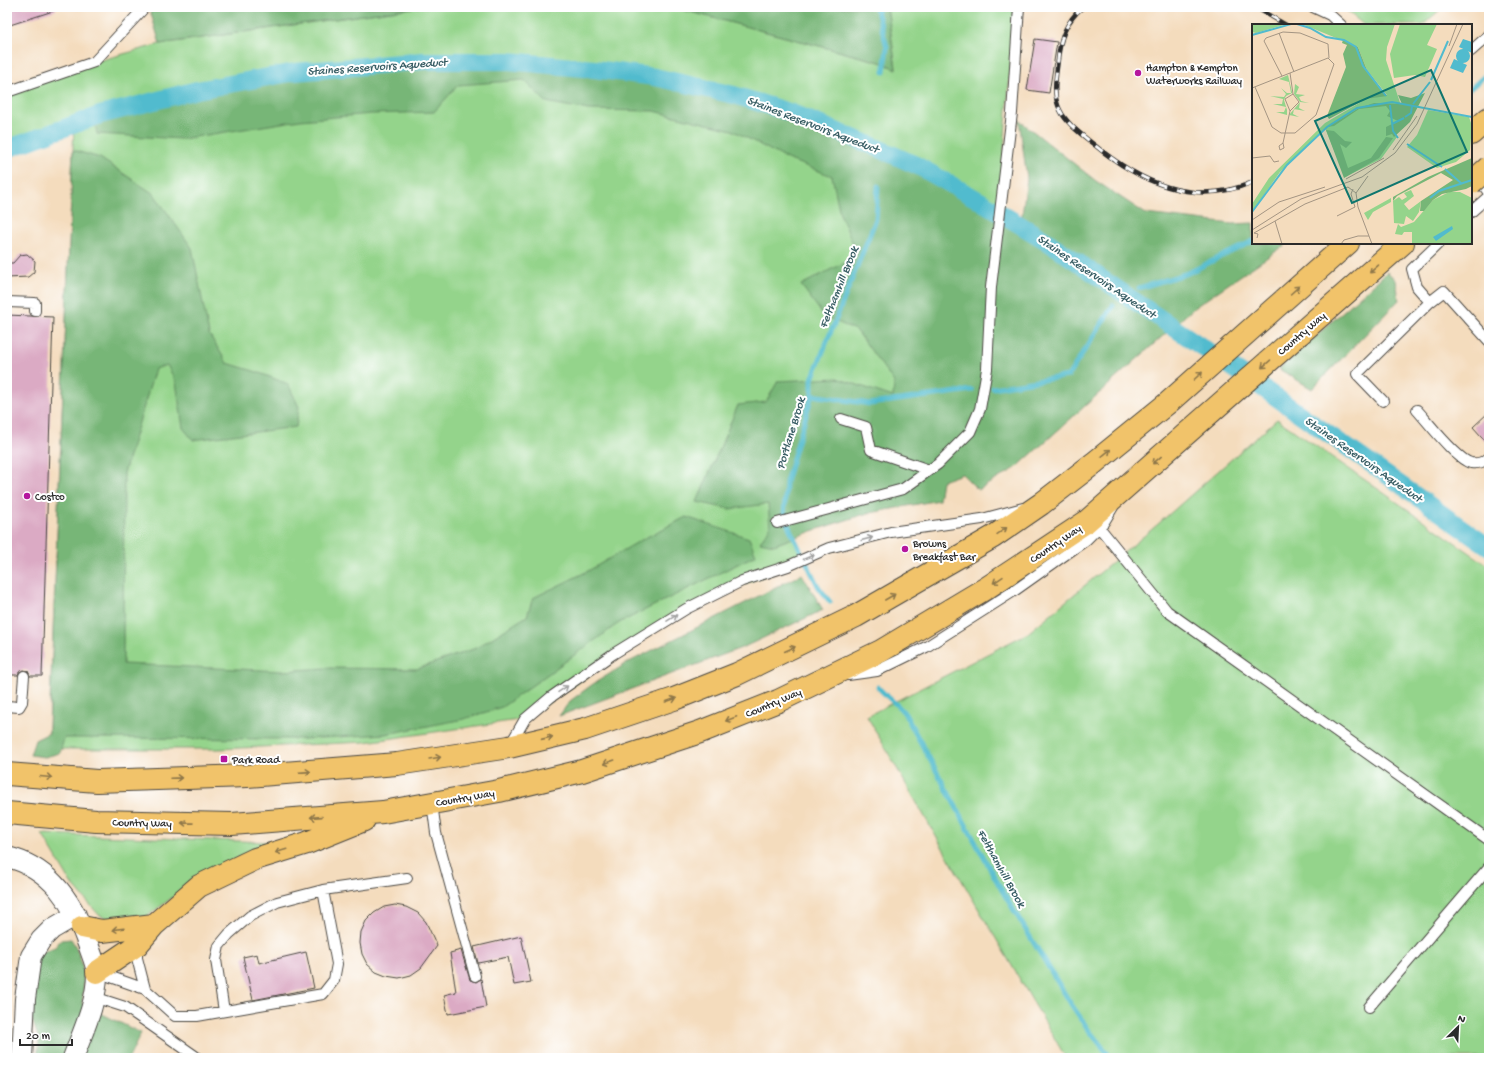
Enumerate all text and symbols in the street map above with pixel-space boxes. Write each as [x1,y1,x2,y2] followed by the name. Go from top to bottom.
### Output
[1252,24,1472,244] inset map
[307,56,449,80] water label: Staines Reservoirs Aqueduct
[1146,63,1243,88] place label: Hampton & Kempton Waterworks Railway
[1133,68,1143,78] marker: Hampton & Kempton Waterworks Railway
[745,94,882,158] water label: Staines Reservoirs Aqueduct
[1034,233,1159,324] water label: Staines Reservoirs Aqueduct
[817,243,863,331] water label: Felthamhill Brook
[1369,264,1379,273] one-way arrow
[1290,285,1301,294] one-way arrow
[1276,310,1329,359] street label: Country Way
[1261,359,1271,369] one-way arrow
[1193,371,1203,381] one-way arrow
[774,394,810,471] water label: Portlane Brook
[1302,415,1426,508] water label: Staines Reservoirs Aqueduct
[1101,449,1112,458] one-way arrow
[1152,455,1162,464] one-way arrow
[22,491,32,501] marker: Costco
[35,492,65,504] place label: Costco
[1028,523,1085,566] street label: Country Way
[996,527,1007,535] one-way arrow
[860,534,873,542] one-way arrow
[912,539,977,564] place label: Browns Breakfast Bar
[900,544,910,554] marker: Browns Breakfast Bar
[802,553,814,560] one-way arrow
[992,577,1004,585] one-way arrow
[884,592,896,600] one-way arrow
[666,614,677,622] one-way arrow
[784,645,796,652] one-way arrow
[557,685,568,693] one-way arrow
[744,686,804,721] street label: Country Way
[664,696,677,703] one-way arrow
[726,716,738,724] one-way arrow
[540,734,553,742] one-way arrow
[219,754,229,764] marker: Park Road
[428,754,441,762] one-way arrow
[231,755,281,767] place label: Park Road
[602,759,615,766] one-way arrow
[299,768,312,776] one-way arrow
[39,774,52,781] one-way arrow
[169,775,182,782] one-way arrow
[435,788,496,810] street label: Country Way
[310,814,323,821] one-way arrow
[112,817,172,831] street label: Country Way
[181,819,194,827] one-way arrow
[973,828,1028,912] water label: Felthamhill Brook
[275,848,288,855] one-way arrow
[112,926,125,933] one-way arrow
[1438,1007,1478,1047] north arrow
[1456,1013,1467,1027] text: N
[20,1021,72,1047] scale bar
[26,1030,51,1044] text: 20 m

